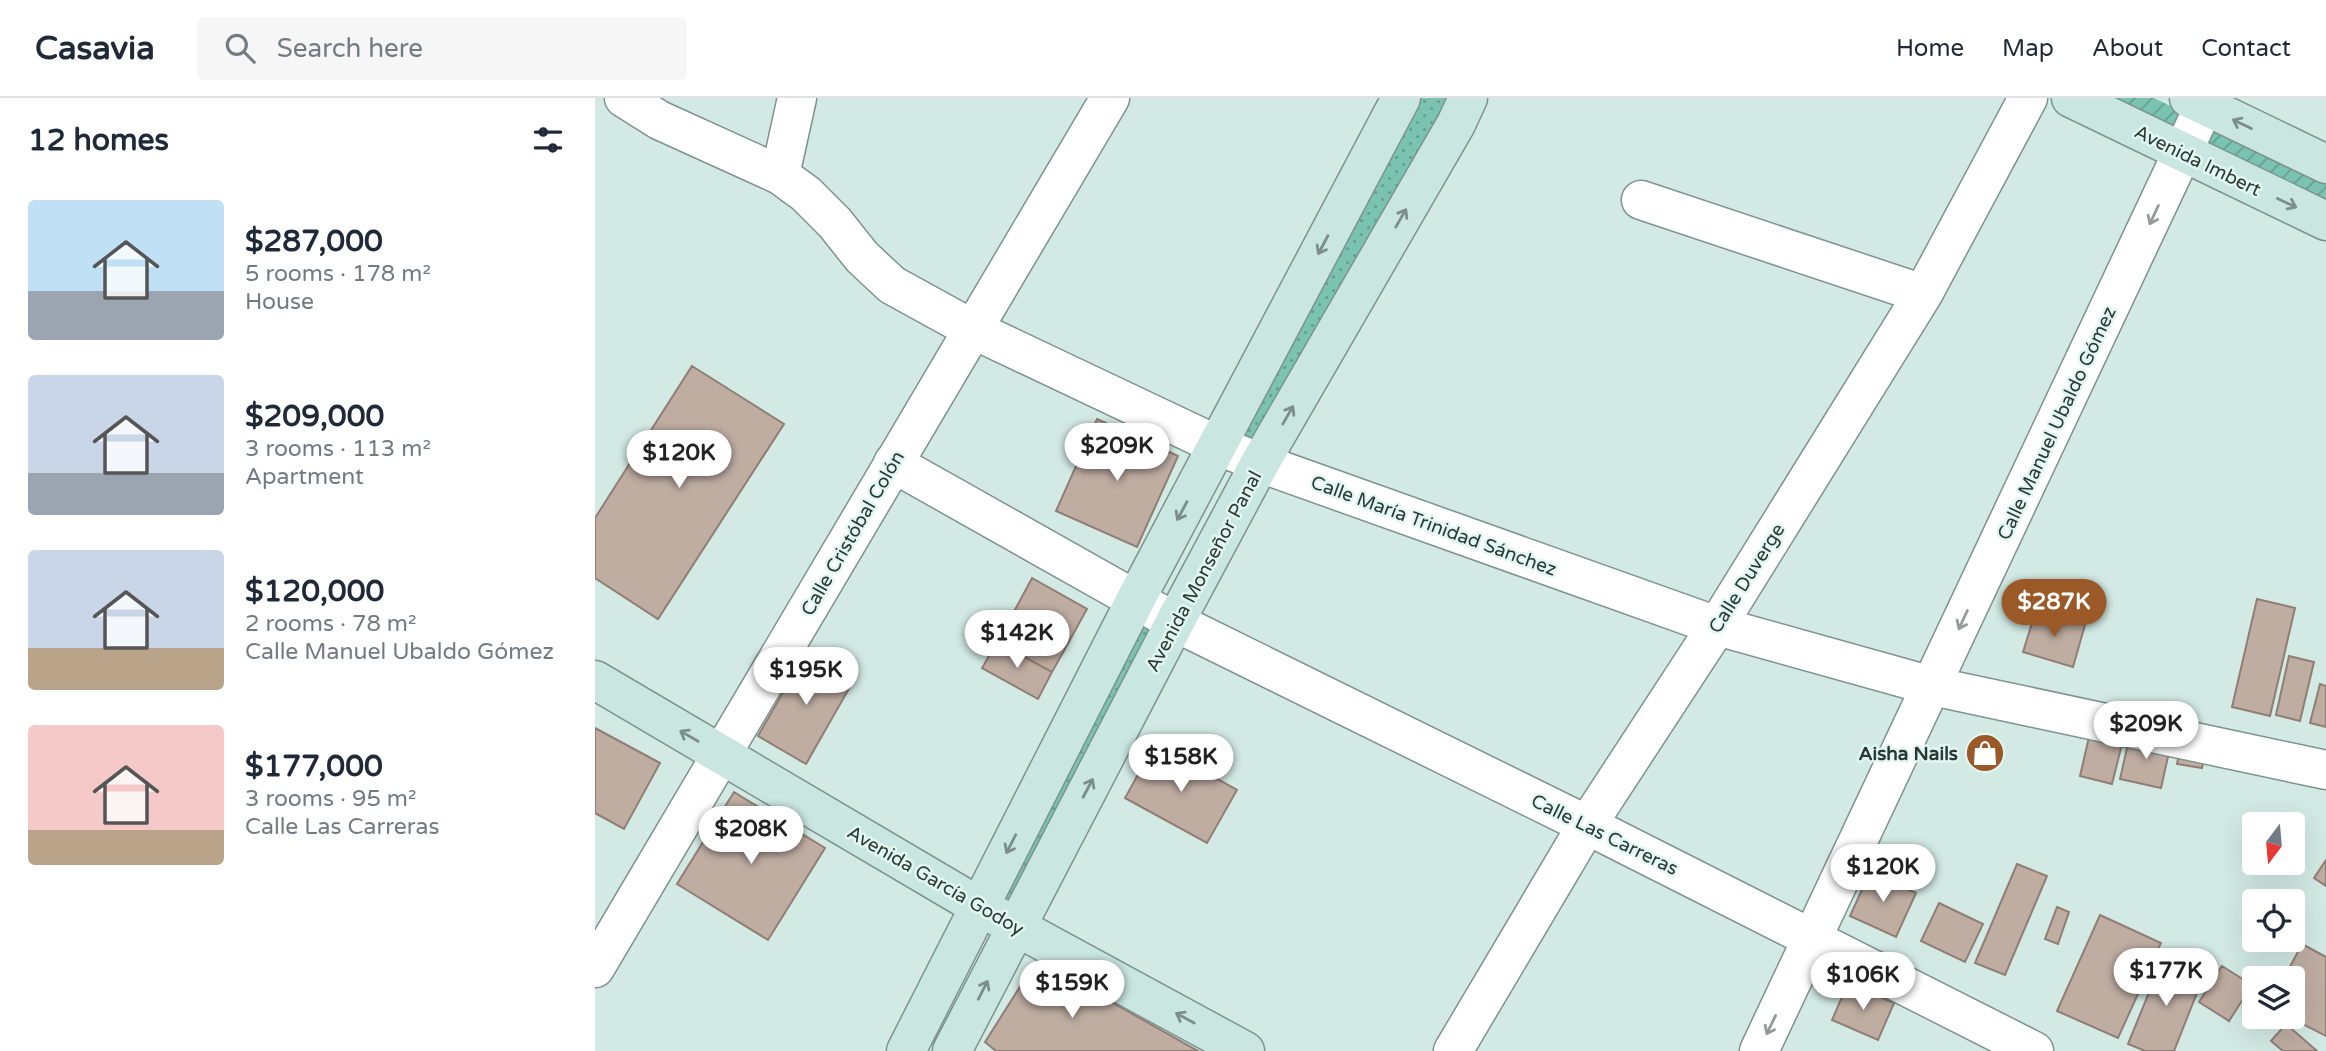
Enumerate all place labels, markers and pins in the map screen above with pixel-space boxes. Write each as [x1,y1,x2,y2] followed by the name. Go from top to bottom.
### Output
[1068,424,1166,483] pin: $209K
[630,430,728,490] pin: $120K
[2005,580,2103,639] pin: $287K
[968,610,1066,670] pin: $142K
[757,648,855,707] pin: $195K
[2097,702,2195,761] pin: $209K
[1964,732,2006,774] shop icon: Aisha Nails
[1132,734,1230,794] pin: $158K
[1858,743,1958,765] place label: Aisha Nails
[702,806,800,866] pin: $208K
[1834,844,1932,904] pin: $120K
[2117,948,2215,1008] pin: $177K
[1814,953,1912,1012] pin: $106K
[1023,960,1121,1020] pin: $159K

